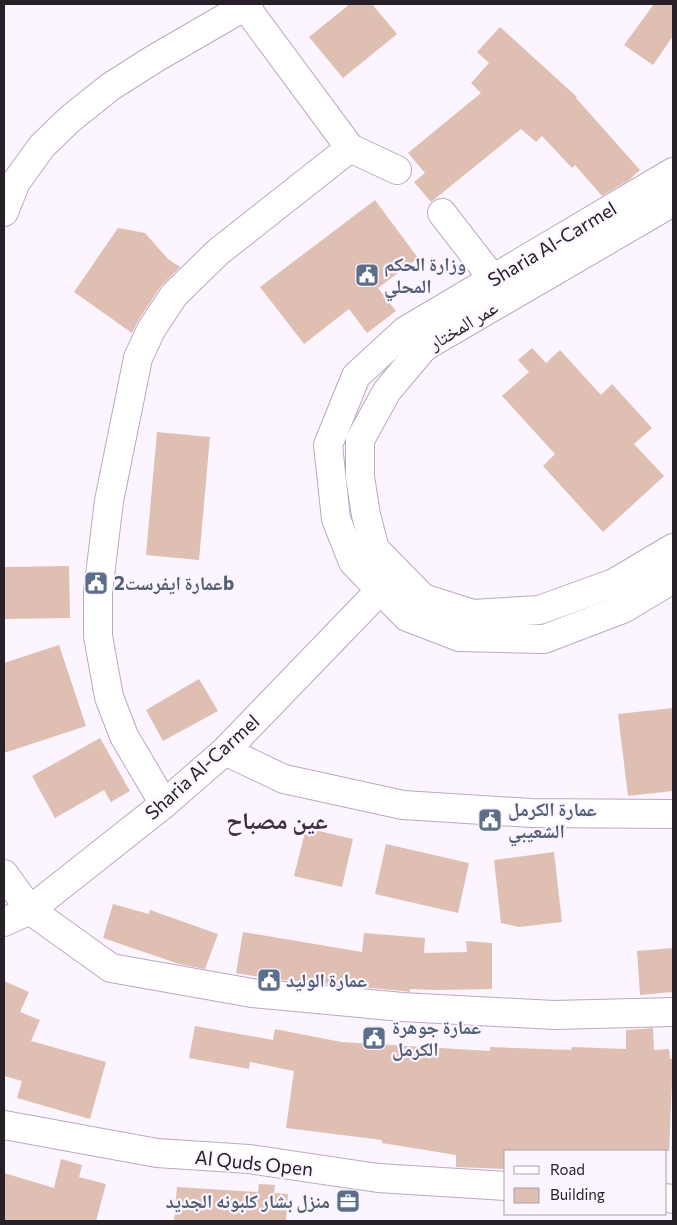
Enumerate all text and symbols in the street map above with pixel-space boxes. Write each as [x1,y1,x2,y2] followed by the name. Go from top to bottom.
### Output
[483,196,620,291] street label: Sharia Al-Carmel
[384,252,466,302] place label: وزارة الحكم المحلي
[354,262,380,288] public building icon: وزارة الحكم المحلي
[423,295,502,356] street label: عمر المختار
[83,570,109,596] public building icon: عمارة ايفرست2b
[114,571,234,595] place label: عمارة ايفرست2b
[140,709,264,824] street label: Sharia Al-Carmel
[508,797,597,847] place label: عمارة الكرمل الشعيبي
[226,805,328,836] district label: عين مصباح
[477,807,503,833] public building icon: عمارة الكرمل الشعيبي
[256,967,282,993] public building icon: عمارة الوليد
[286,968,367,992] place label: عمارة الوليد
[392,1015,481,1061] place label: عمارة جوهرة الكرمل
[361,1025,387,1051] public building icon: عمارة جوهرة الكرمل
[194,1145,314,1180] street label: Al Quds Open
[504,1150,667,1215] legend
[550,1160,585,1178] text: Road
[550,1185,605,1203] text: Building
[335,1188,361,1214] office icon: منزل بشار كلبونه الجديد
[165,1189,330,1213] place label: منزل بشار كلبونه الجديد

